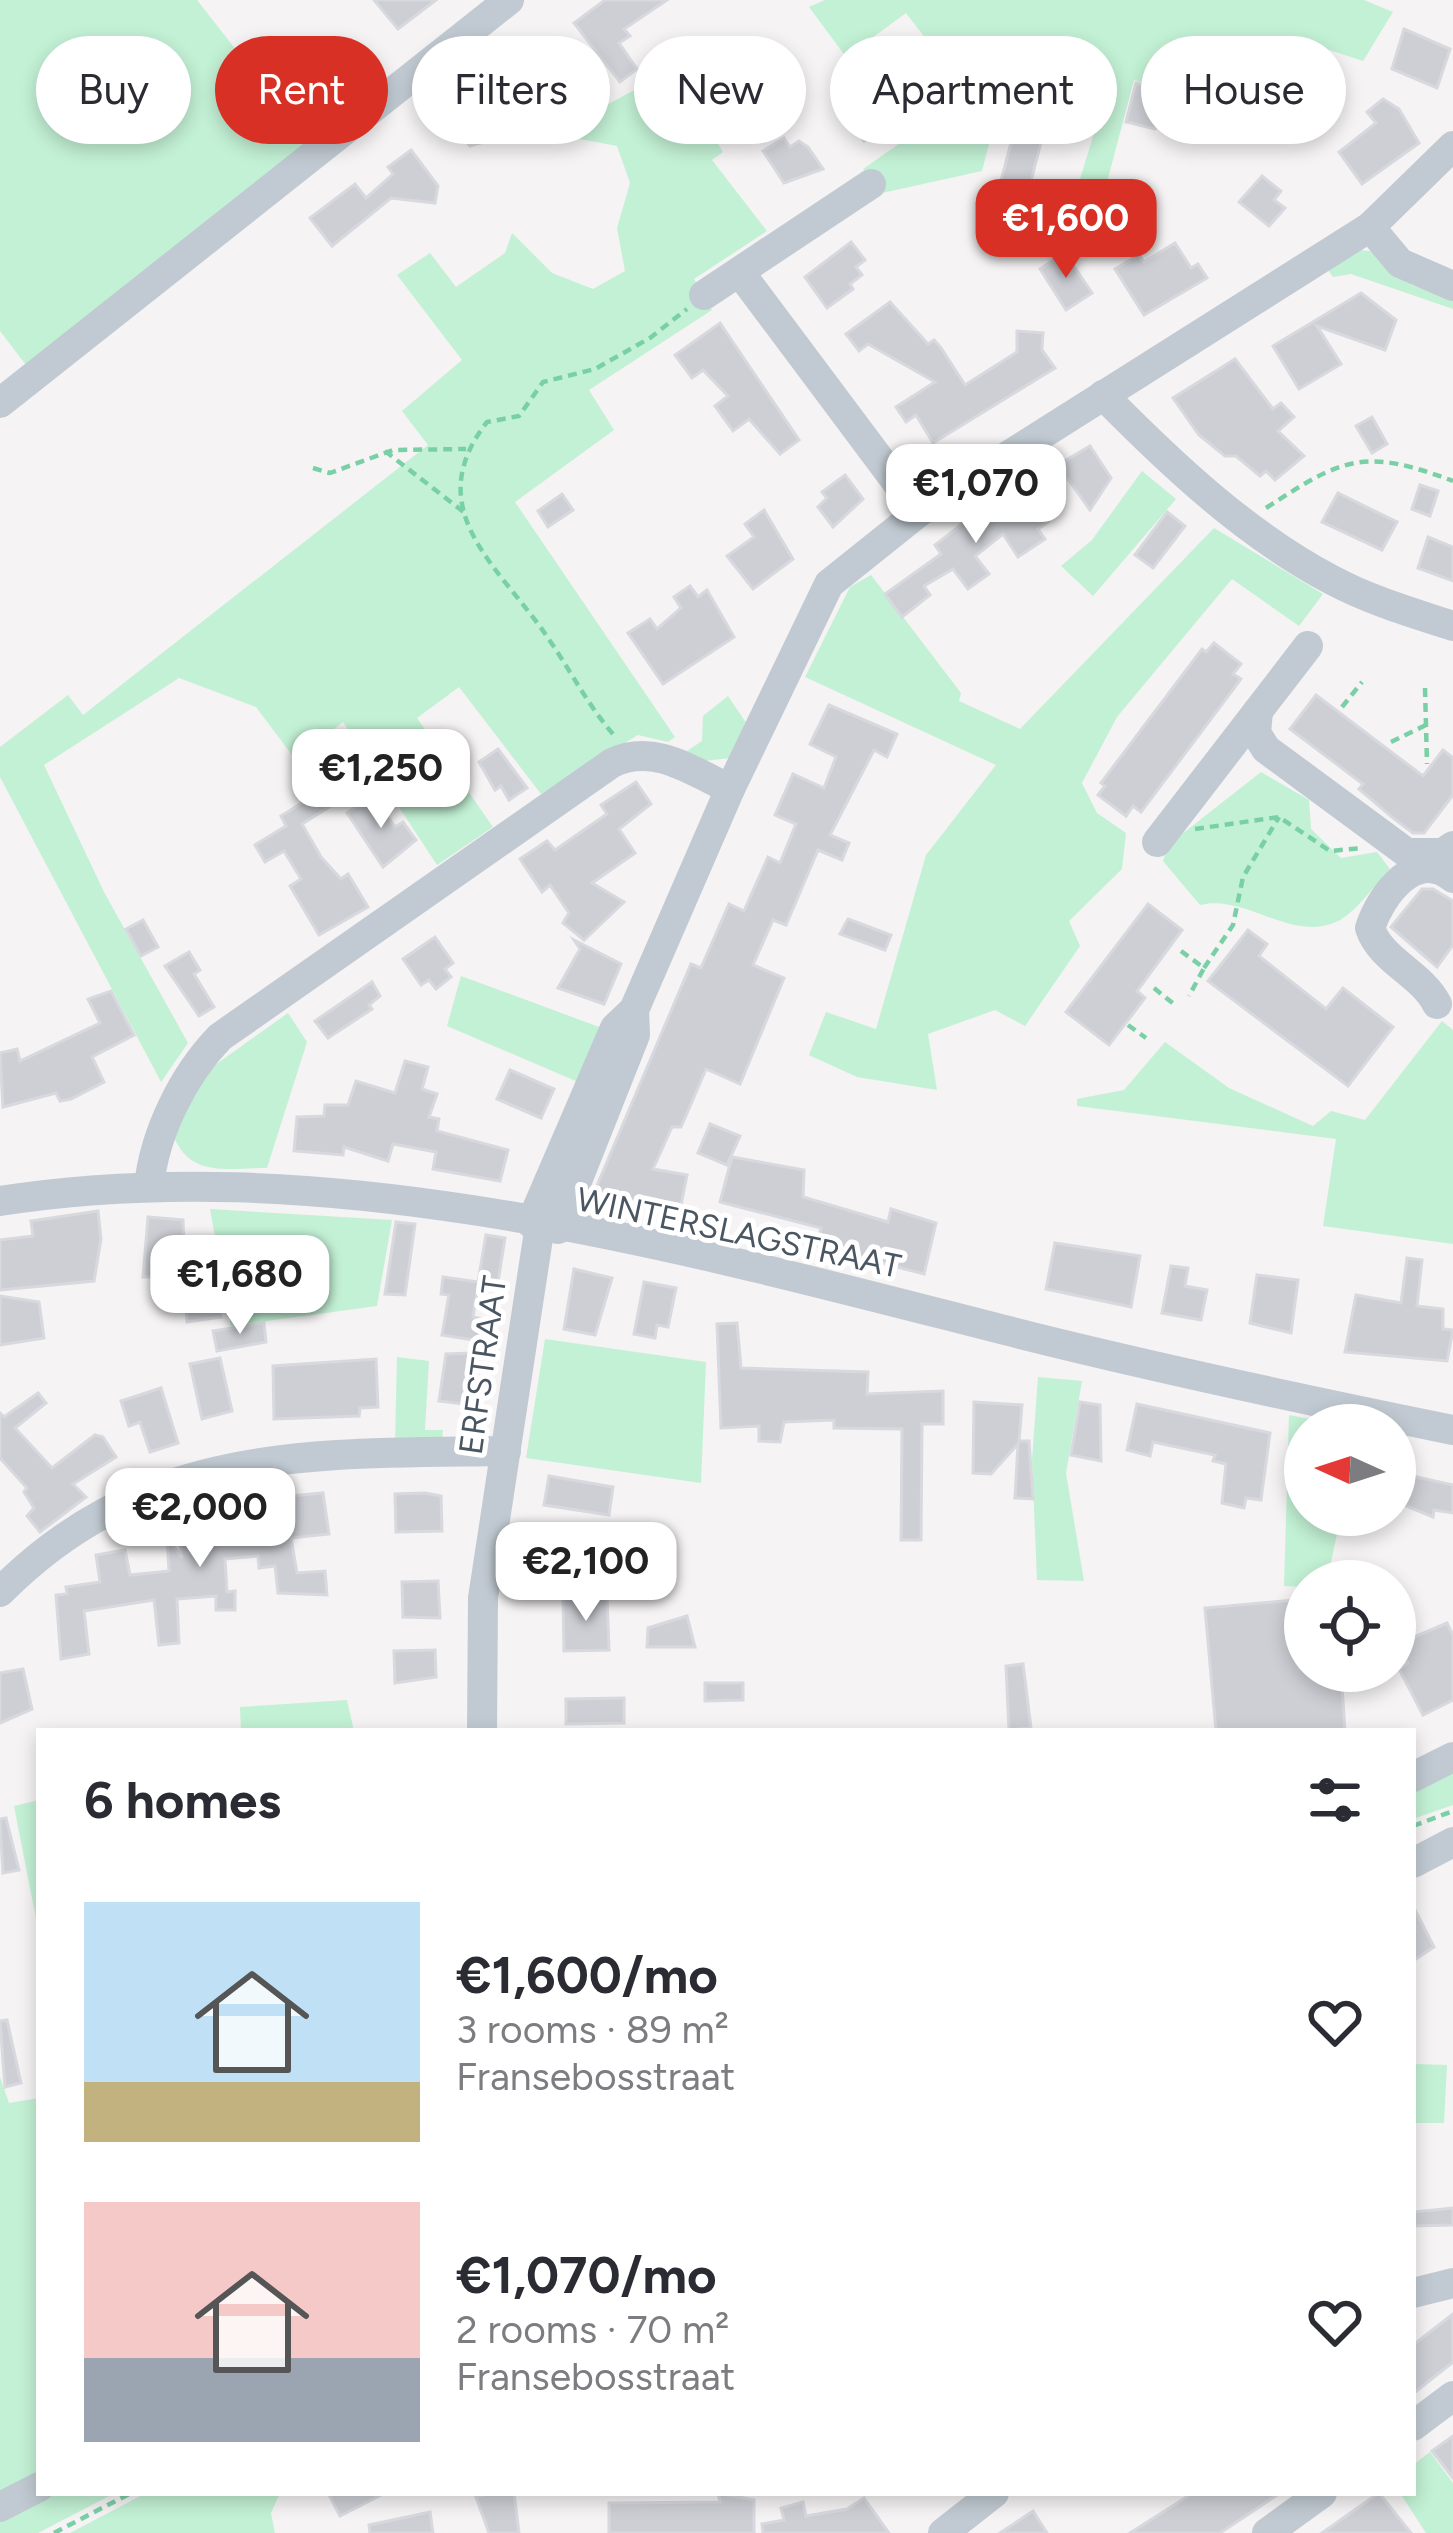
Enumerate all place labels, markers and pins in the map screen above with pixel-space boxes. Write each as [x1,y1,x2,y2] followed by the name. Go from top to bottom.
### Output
[968,179,1164,281] pin: €1,600
[878,444,1074,546] pin: €1,070
[283,729,479,831] pin: €1,250
[142,1235,338,1337] pin: €1,680
[102,1468,298,1570] pin: €2,000
[488,1522,684,1624] pin: €2,100

